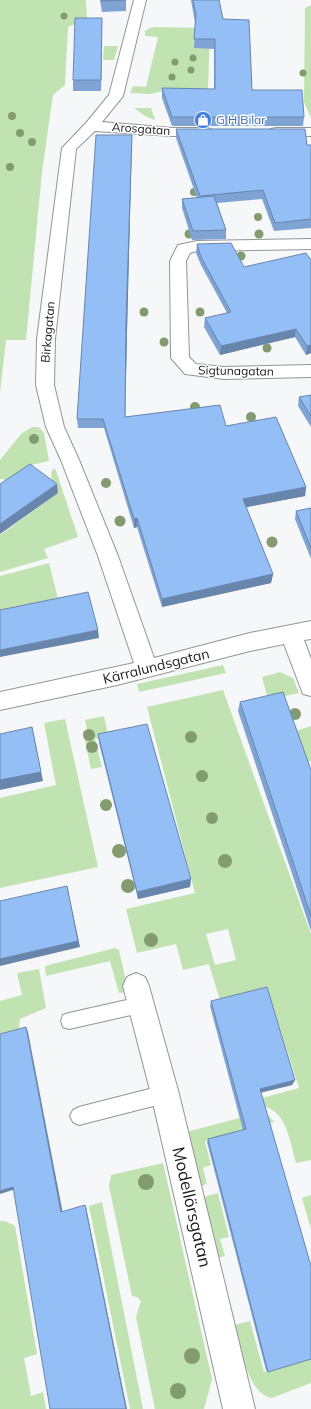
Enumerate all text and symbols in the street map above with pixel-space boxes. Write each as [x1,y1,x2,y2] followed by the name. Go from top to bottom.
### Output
[193,110,213,130] shop icon: G H Bilar
[216,112,266,127] place label: G H Bilar
[111,119,171,138] street label: Arosgatan
[37,301,58,363] street label: Birkagatan
[198,362,274,379] street label: Sigtunagatan
[101,644,211,688] street label: Kärralundsgatan
[168,1145,217,1269] street label: Modellörsgatan

